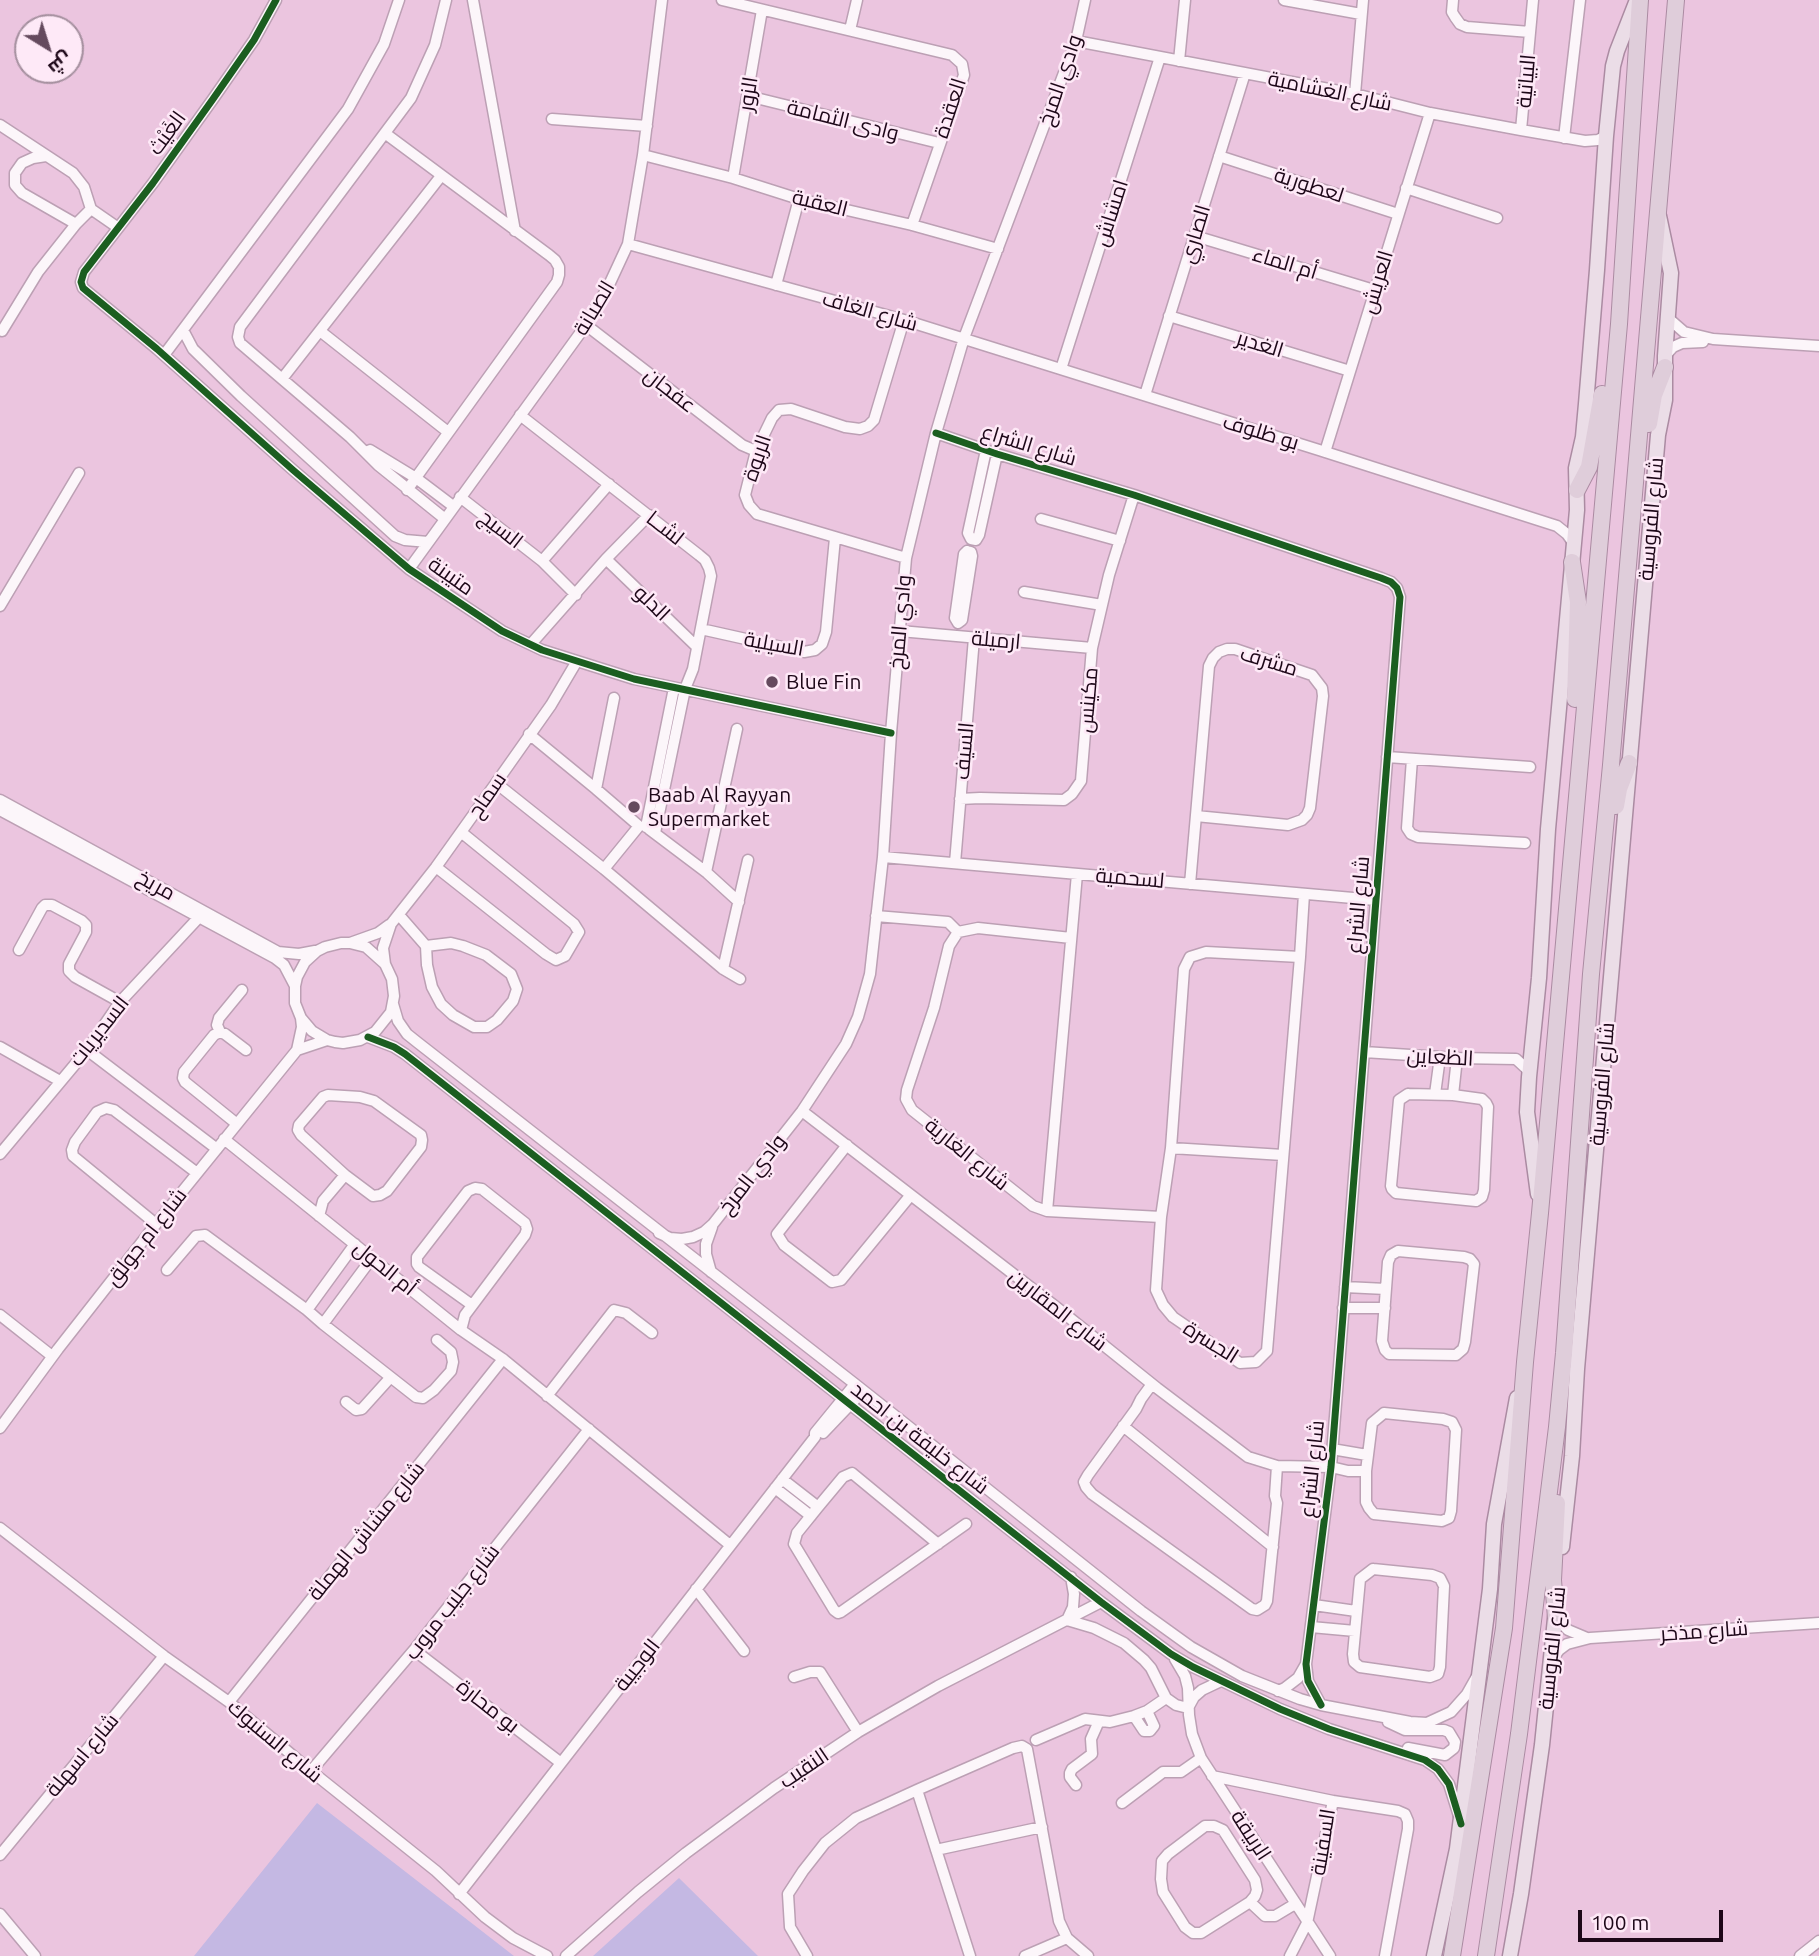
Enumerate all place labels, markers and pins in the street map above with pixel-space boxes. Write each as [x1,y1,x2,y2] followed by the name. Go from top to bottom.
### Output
[786,669,861,695] place label: Blue Fin
[764,674,780,690] marker: Blue Fin
[648,782,791,832] place label: Baab Al Rayyan Supermarket
[626,799,642,815] marker: Baab Al Rayyan Supermarket

